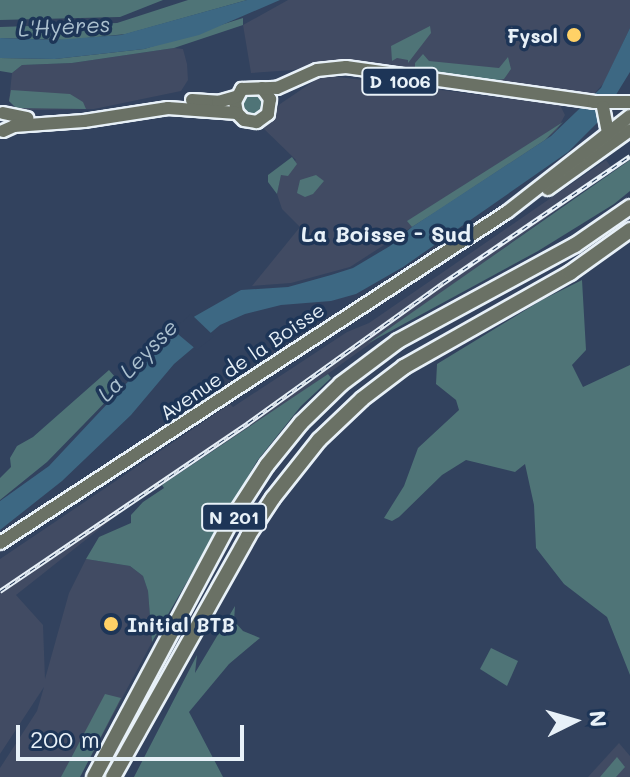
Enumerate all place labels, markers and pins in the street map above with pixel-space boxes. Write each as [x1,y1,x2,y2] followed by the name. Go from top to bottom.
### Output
[507,23,558,47] place label: Fysol
[565,26,583,44] marker: Fysol
[127,612,235,636] place label: Initial BTB
[102,615,120,633] marker: Initial BTB

